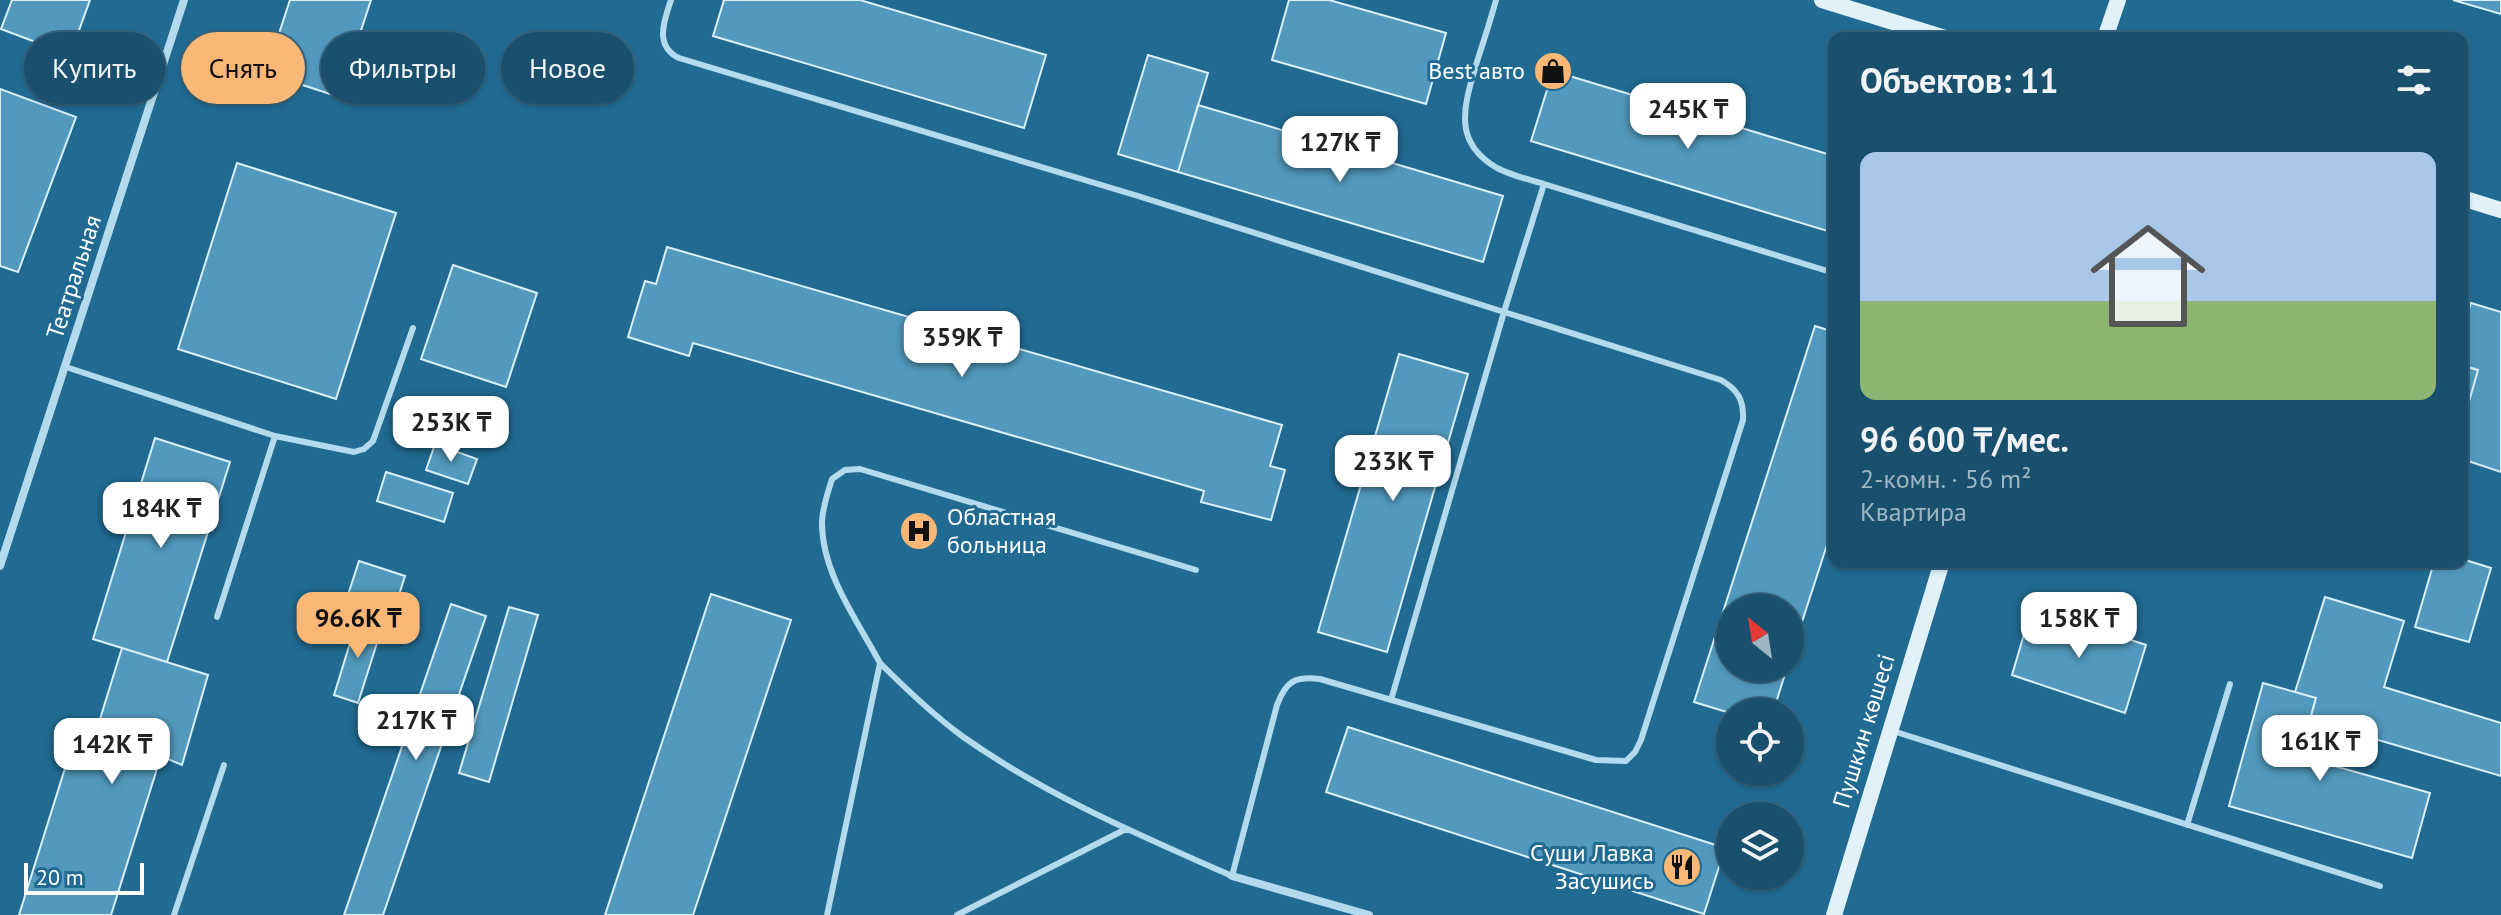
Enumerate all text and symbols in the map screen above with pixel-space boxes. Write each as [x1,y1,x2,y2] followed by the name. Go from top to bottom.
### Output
[24,32,165,104] chip: Купить
[181,32,305,104] chip: Снять
[321,32,485,104] chip: Фильтры
[501,32,634,104] chip: Новое
[1532,50,1574,92] shop icon: Best авто
[1428,55,1525,86] place label: Best авто
[1860,58,2059,102] text: Объектов: 11
[2392,58,2436,102] icon: filters
[1623,83,1753,151] pin: 245K ₸
[1648,92,1728,125] text: 245K ₸
[1275,116,1405,184] pin: 127K ₸
[1300,125,1380,158] text: 127K ₸
[2076,204,2220,348] icon: home
[39,211,108,343] street label: Театральная
[897,311,1027,379] pin: 359K ₸
[922,320,1002,353] text: 359K ₸
[386,396,516,464] pin: 253K ₸
[411,405,491,438] text: 253K ₸
[1860,417,2069,461] text: 96 600 ₸/мес.
[1328,435,1458,503] pin: 233K ₸
[1353,444,1433,477] text: 233K ₸
[1860,462,2031,495] text: 2-комн. · 56 m²
[96,482,226,550] pin: 184K ₸
[121,491,201,524] text: 184K ₸
[1860,495,1967,528] text: Квартира
[947,501,1056,560] place label: Областная больница
[898,510,940,552] hospital icon: Областная больница
[284,592,432,660] pin: 96.6K ₸
[2014,592,2144,660] pin: 158K ₸
[1716,594,1804,682] north arrow
[1716,594,1804,890] map controls
[315,601,401,634] text: 96.6K ₸
[2039,601,2119,634] text: 158K ₸
[1825,650,1902,812] street label: Пушкин көшесі
[351,694,481,762] pin: 217K ₸
[1716,698,1804,786] button: locate
[376,703,456,736] text: 217K ₸
[2255,715,2385,783] pin: 161K ₸
[47,718,177,786] pin: 142K ₸
[2280,724,2360,757] text: 161K ₸
[72,727,152,760] text: 142K ₸
[1716,802,1804,890] button: layers
[1530,837,1654,896] place label: Суши Лавка Засушись
[1661,846,1703,888] restaurant icon: Суши Лавка Засушись
[24,859,144,895] scale bar
[36,863,84,891] text: 20 m

